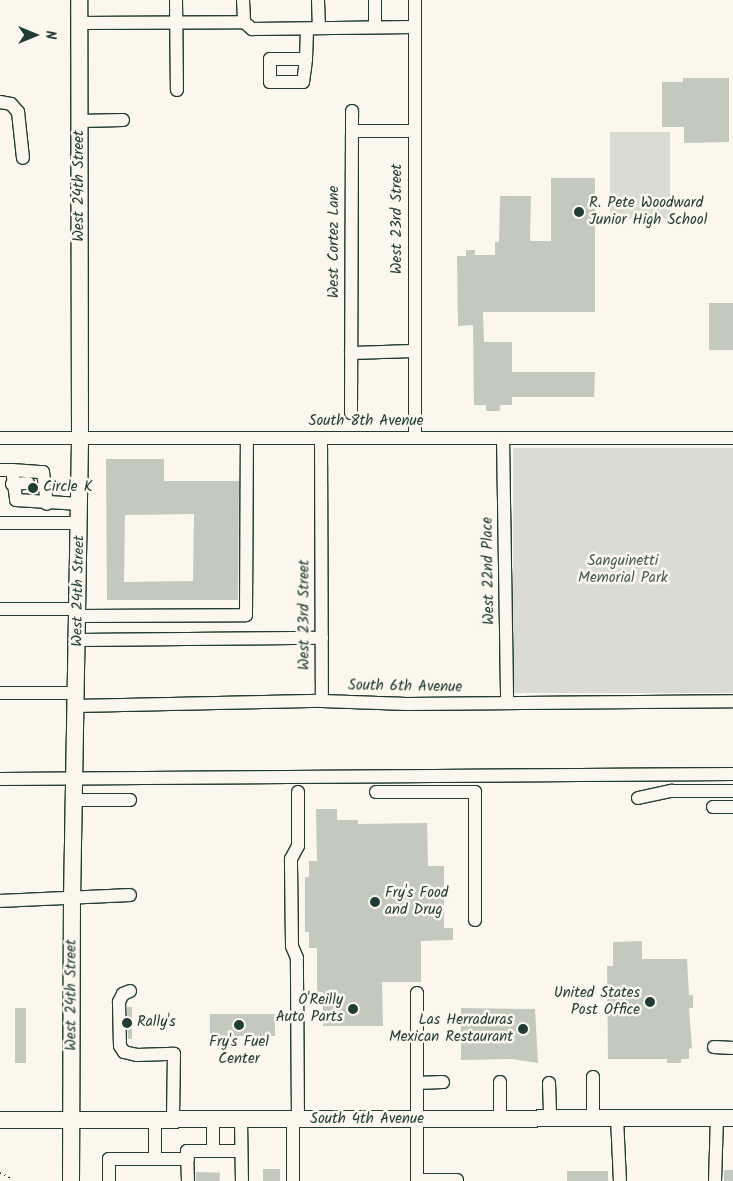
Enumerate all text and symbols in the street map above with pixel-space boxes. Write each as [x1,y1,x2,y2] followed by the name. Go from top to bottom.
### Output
[10,10,60,60] north arrow
[39,31,61,39] text: N
[71,130,89,242] street label: West 24th Street
[389,164,407,274] street label: West 23rd Street
[326,186,344,298] street label: West Cortez Lane
[589,194,707,229] place label: R. Pete Woodward Junior High School
[573,206,585,218] marker: R. Pete Woodward Junior High School
[309,413,423,431] street label: South 8th Avenue
[43,479,92,497] place label: Circle K
[27,482,39,494] marker: Circle K
[479,517,499,625] street label: West 22nd Place
[69,535,89,647] street label: West 24th Street
[578,552,668,587] park label: Sanguinetti Memorial Park
[296,560,314,670] street label: West 23rd Street
[348,677,462,697] street label: South 6th Avenue
[385,884,448,919] place label: Fry's Food and Drug
[369,896,381,908] marker: Fry's Food and Drug
[63,939,81,1051] street label: West 24th Street
[554,984,640,1019] place label: United States Post Office
[276,991,343,1026] place label: O'Reilly Auto Parts
[644,996,656,1008] marker: United States Post Office
[347,1003,359,1015] marker: O'Reilly Auto Parts
[389,1011,513,1046] place label: Las Herraduras Mexican Restaurant
[137,1014,176,1032] place label: Rally's
[121,1017,133,1029] marker: Rally's
[233,1019,245,1031] marker: Fry's Fuel Center
[517,1023,529,1035] marker: Las Herraduras Mexican Restaurant
[209,1033,269,1068] place label: Fry's Fuel Center
[310,1111,424,1129] street label: South 4th Avenue

